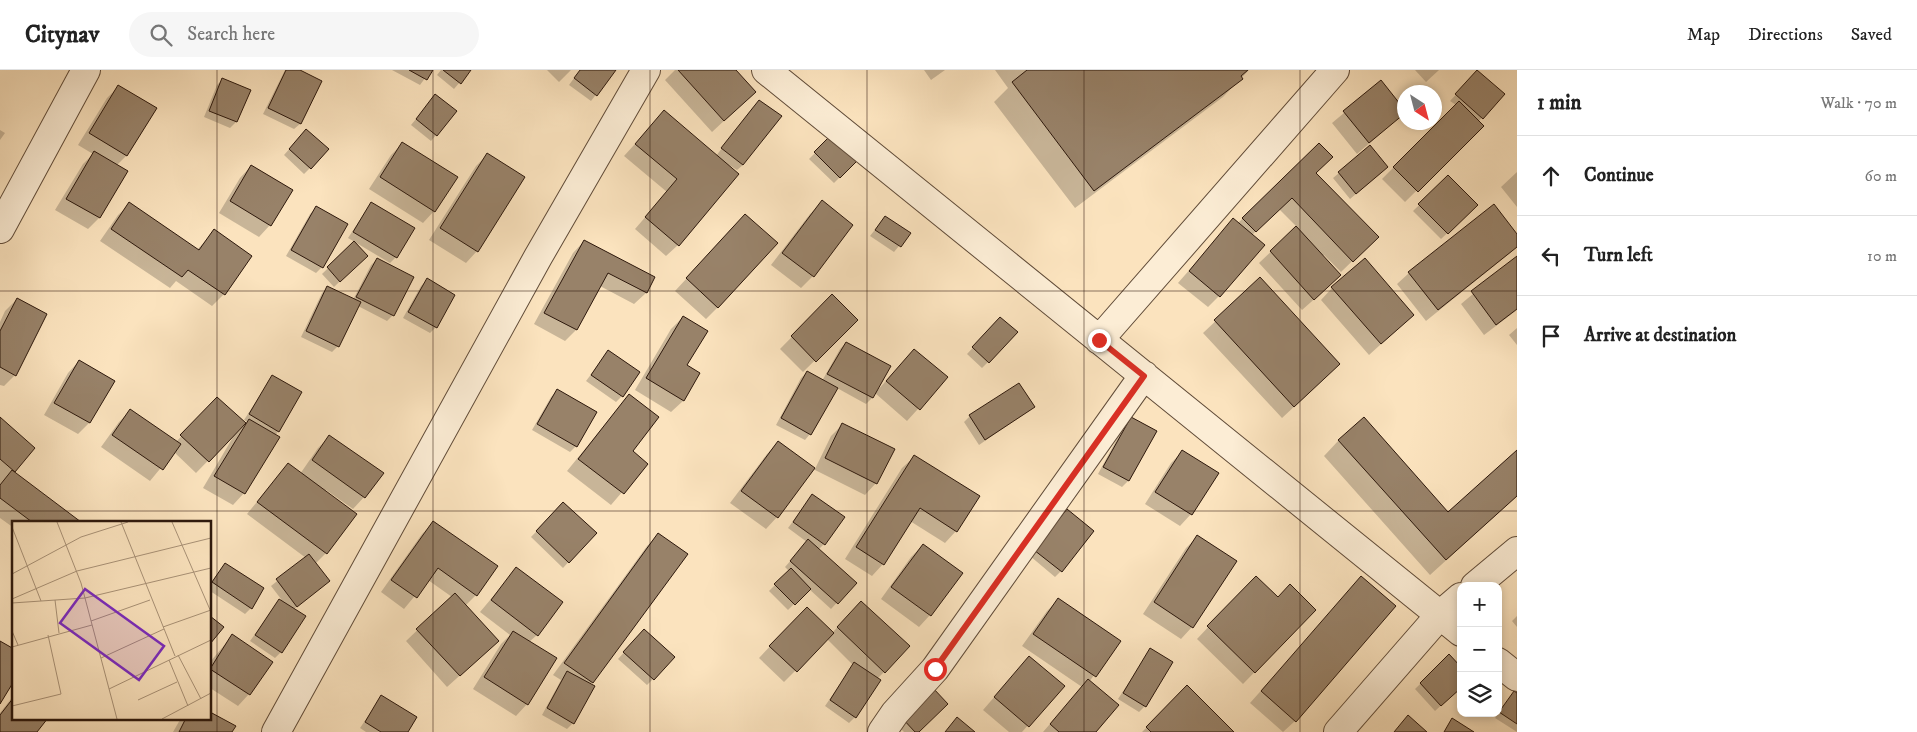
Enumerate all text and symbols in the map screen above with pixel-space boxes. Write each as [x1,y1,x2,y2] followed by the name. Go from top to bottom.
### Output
[129,12,479,57] search box
[25,20,99,50] text: Citynav
[147,21,175,49] icon: search
[187,23,275,46] text: Search here
[1687,24,1720,46] text: Map
[1748,24,1823,46] text: Directions
[1851,24,1892,46] text: Saved
[1397,85,1442,130] north arrow
[1537,90,1581,116] text: 1 min
[1821,93,1897,113] text: Walk · 70 m
[1537,162,1565,190] icon: ahead
[1584,164,1654,187] text: Continue
[1865,166,1897,186] text: 60 m
[1537,242,1565,270] icon: left
[1584,244,1653,267] text: Turn left
[1867,246,1897,266] text: 10 m
[1537,322,1565,350] icon: arrive
[1584,324,1736,347] text: Arrive at destination
[1088,329,1111,352] route end
[12,521,211,720] inset map
[1457,582,1502,717] map controls
[1457,582,1502,627] button: +
[1457,627,1502,672] button: −
[924,658,947,681] route start
[1457,672,1502,717] button: layers

